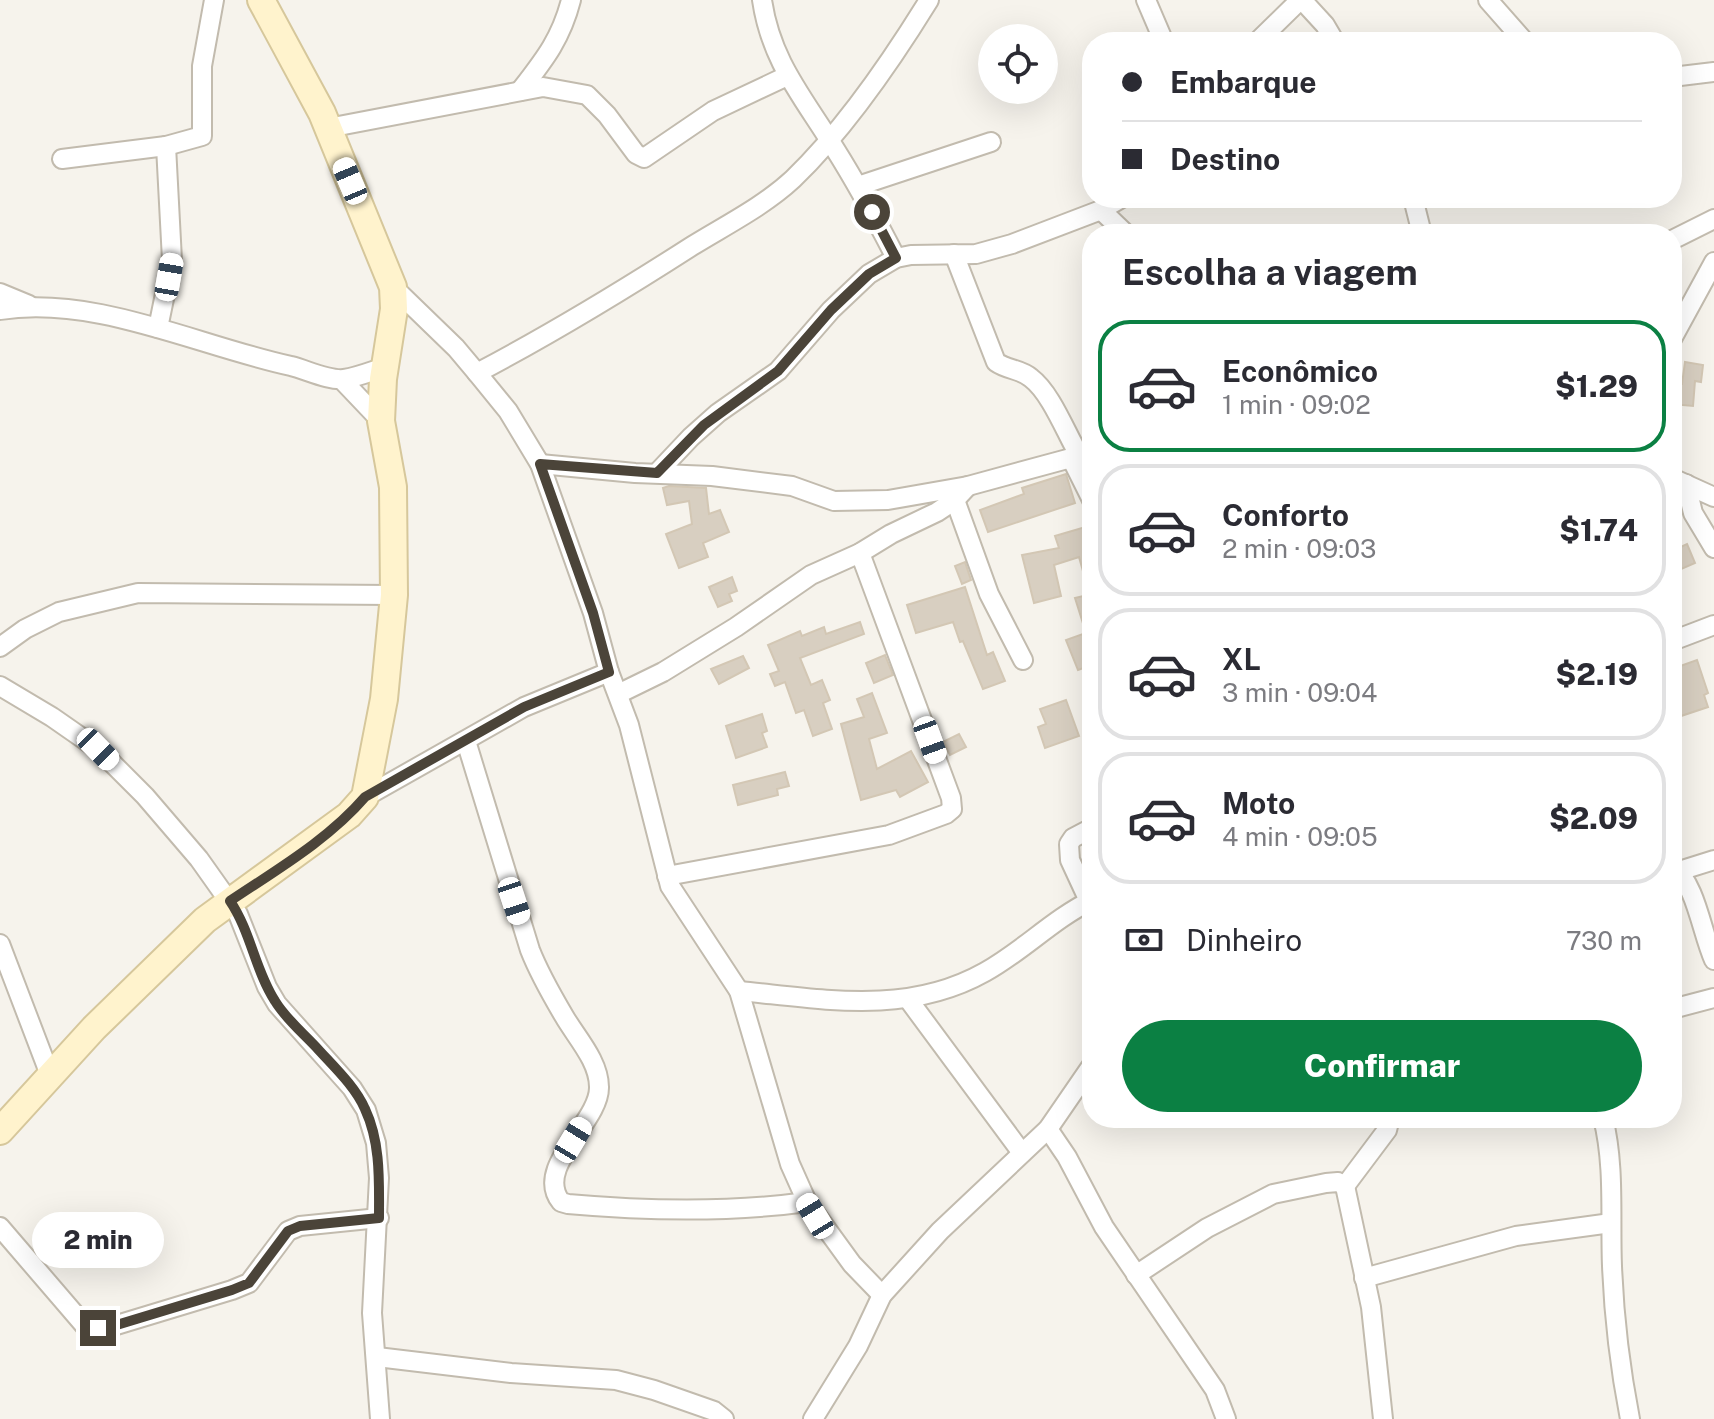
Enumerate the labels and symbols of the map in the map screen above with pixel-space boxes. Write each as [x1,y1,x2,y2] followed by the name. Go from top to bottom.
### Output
[330,154,370,208] car
[854,194,890,230] route start
[153,251,185,303] car
[911,713,949,767] car
[73,724,123,774] car
[495,874,533,928] car
[550,1113,596,1167] car
[792,1189,838,1243] car
[32,1212,164,1268] callout: 2 min
[80,1310,116,1346] route end

